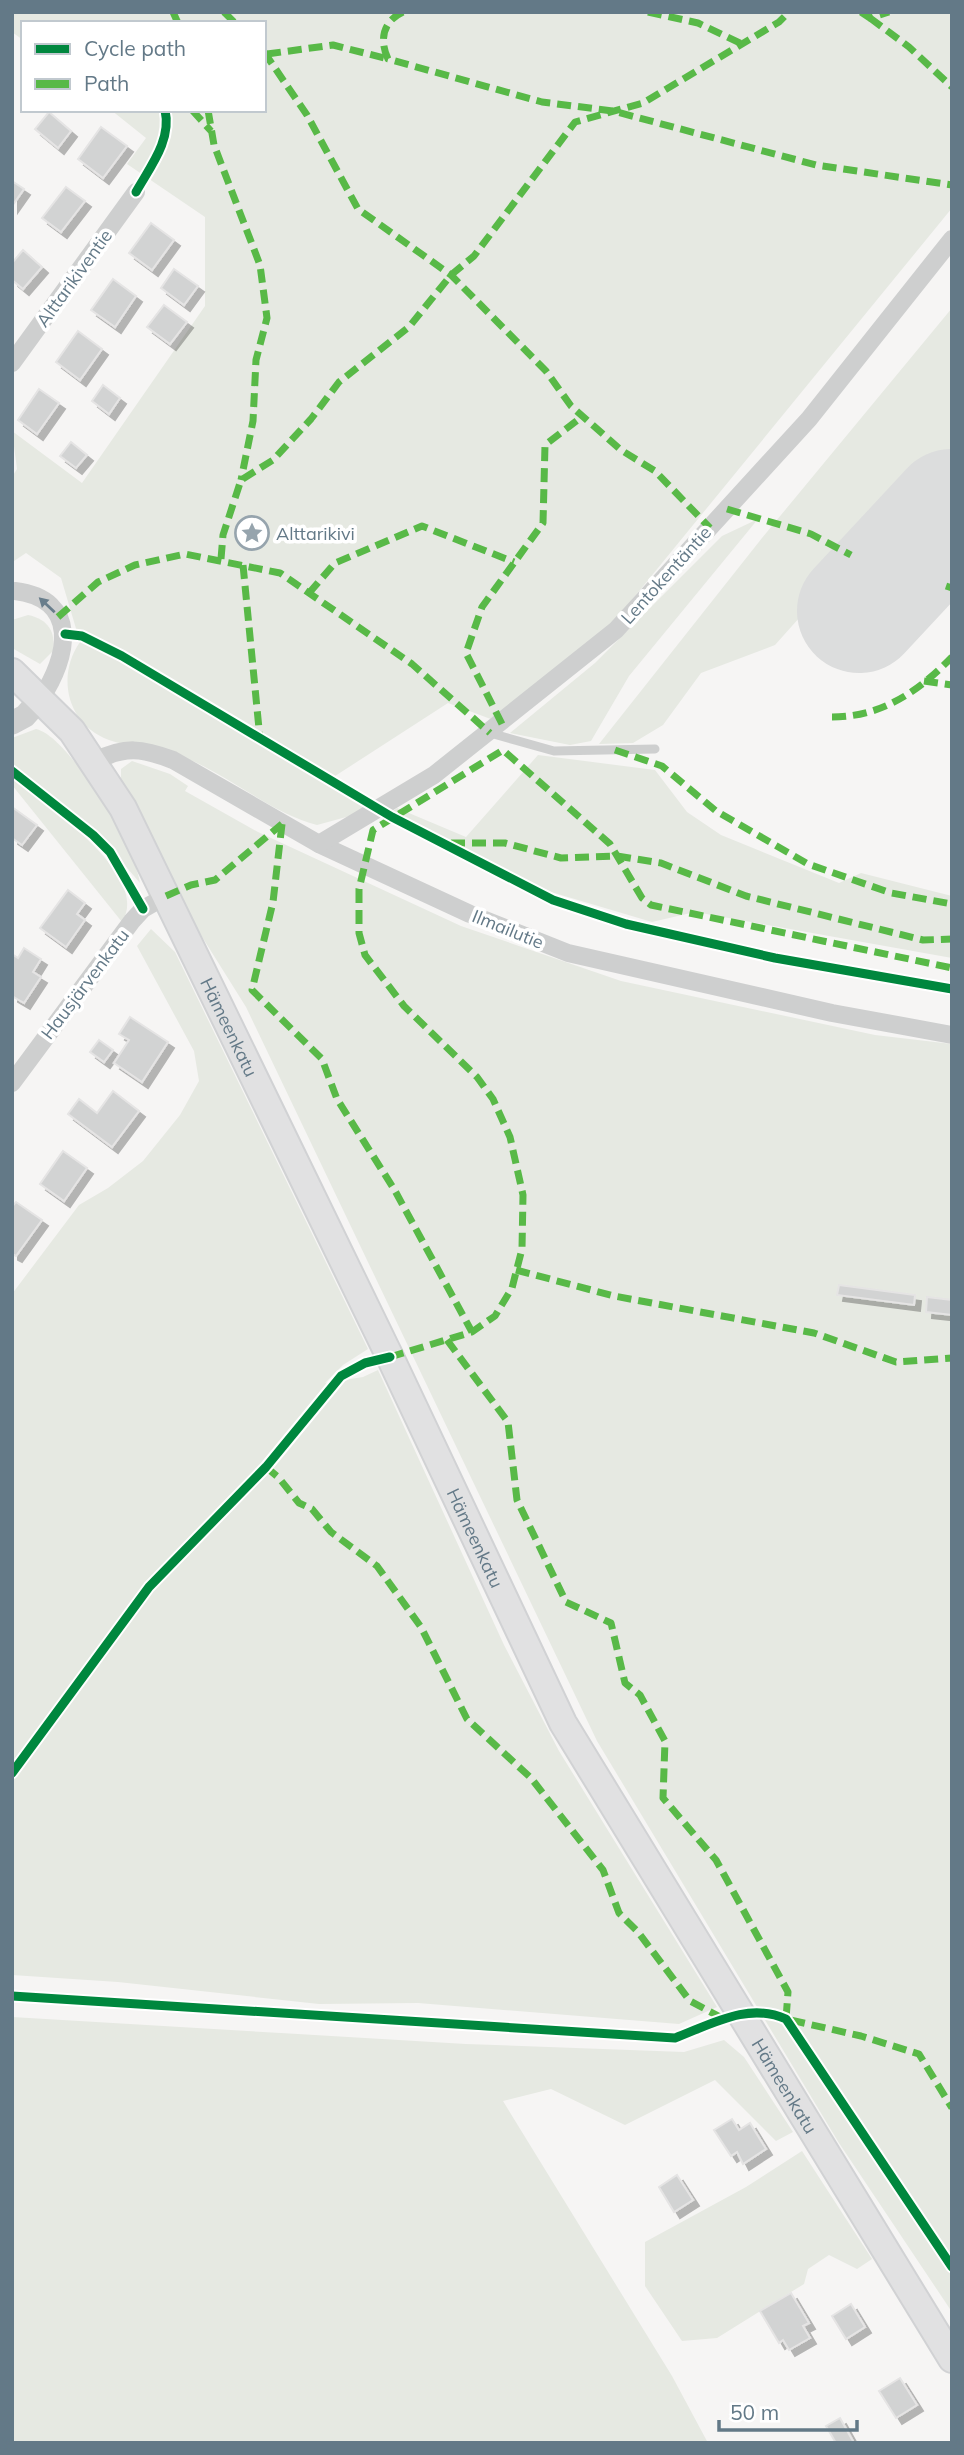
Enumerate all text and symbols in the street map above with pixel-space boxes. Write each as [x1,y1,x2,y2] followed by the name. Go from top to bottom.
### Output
[21,21,266,112] legend
[84,35,186,61] text: Cycle path
[84,70,129,96] text: Path
[31,225,117,331] street label: Alttarikiventie
[233,514,271,552] place icon: Alttarikivi
[616,521,716,629] street label: Lentokentäntie
[276,522,355,545] place label: Alttarikivi
[39,597,56,613] one-way arrow
[469,904,547,954] street label: Ilmailutie
[36,924,134,1044] street label: Hausjärvenkatu
[196,974,263,1080] street label: Hämeenkatu
[442,1484,509,1591] street label: Hämeenkatu
[747,2034,823,2137] street label: Hämeenkatu
[719,2388,857,2432] scale bar
[730,2399,779,2425] text: 50 m

